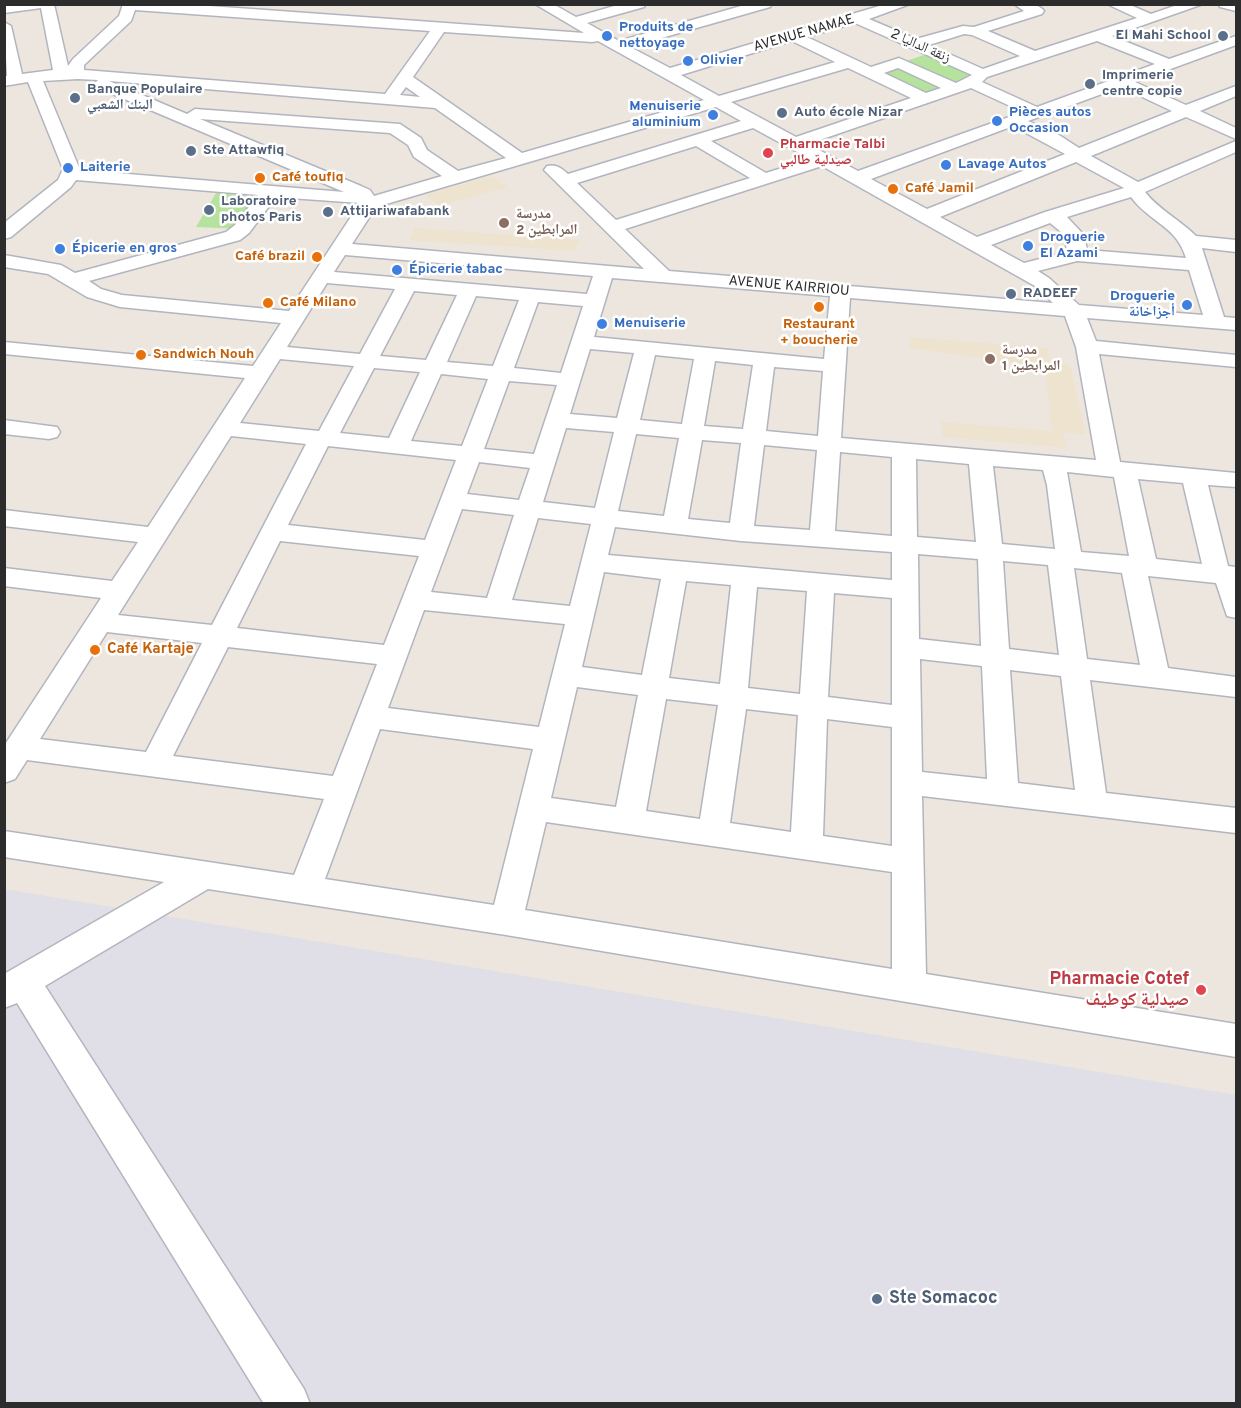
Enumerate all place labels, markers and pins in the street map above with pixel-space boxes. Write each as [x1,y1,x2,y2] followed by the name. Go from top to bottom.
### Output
[619,20,693,52] place label: Produits de nettoyage
[1115,28,1211,44] place label: El Mahi School
[600,29,614,43] marker: Produits de nettoyage
[1216,29,1230,43] marker: El Mahi School
[700,53,744,69] place label: Olivier
[681,54,695,68] marker: Olivier
[1102,68,1182,100] place label: Imprimerie centre copie
[1083,77,1097,91] marker: Imprimerie centre copie
[87,82,203,114] place label: Banque Populaire البنك الشعبي
[68,91,82,105] marker: Banque Populaire البنك الشعبي
[629,99,701,132] place label: Menuiserie aluminium
[794,105,903,121] place label: Auto école Nizar
[1009,105,1092,138] place label: Pièces autos Occasion
[775,106,789,120] marker: Auto école Nizar
[706,108,720,122] marker: Menuiserie aluminium
[990,114,1004,128] marker: Pièces autos Occasion
[780,137,885,170] place label: Pharmacie Talbi صيدلية طالبي
[203,143,284,159] place label: Ste Attawfiq
[184,144,198,158] marker: Ste Attawfiq
[761,146,775,160] marker: Pharmacie Talbi صيدلية طالبي
[958,157,1047,173] place label: Lavage Autos
[939,158,953,172] marker: Lavage Autos
[80,160,130,176] place label: Laiterie
[61,161,75,175] marker: Laiterie
[272,170,344,186] place label: Café toufiq
[253,171,267,185] marker: Café toufiq
[905,181,974,197] place label: Café Jamil
[886,182,900,196] marker: Café Jamil
[221,194,302,226] place label: Laboratoire photos Paris
[202,203,216,217] marker: Laboratoire photos Paris
[340,204,450,220] place label: Attijariwafabank
[321,205,335,219] marker: Attijariwafabank
[516,207,578,240] place label: مدرسة المرابطين 2
[497,216,511,230] marker: مدرسة المرابطين 2
[1040,230,1105,262] place label: Droguerie El Azami
[1021,239,1035,253] marker: Droguerie El Azami
[72,241,177,257] place label: Épicerie en gros
[53,242,67,256] marker: Épicerie en gros
[235,249,305,265] place label: Café brazil
[310,250,324,264] marker: Café brazil
[409,262,503,278] place label: Épicerie tabac
[390,263,404,277] marker: Épicerie tabac
[1023,286,1078,302] place label: RADEEF
[1004,287,1018,301] marker: RADEEF
[1110,289,1175,322] place label: Droguerie أجزاخانة
[280,295,356,311] place label: Café Milano
[261,296,275,310] marker: Café Milano
[1180,298,1194,312] marker: Droguerie أجزاخانة
[812,300,826,314] marker: Restaurant + boucherie
[614,316,686,332] place label: Menuiserie
[595,317,609,331] marker: Menuiserie
[780,317,858,350] place label: Restaurant + boucherie
[1002,343,1061,376] place label: مدرسة المرابطين 1
[153,347,254,363] place label: Sandwich Nouh
[134,348,148,362] marker: Sandwich Nouh
[983,352,997,366] marker: مدرسة المرابطين 1
[107,641,194,659] place label: Café Kartaje
[88,643,102,657] marker: Café Kartaje
[1049,969,1189,1012] place label: Pharmacie Cotef صيدلية كوطيف
[1194,983,1208,997] marker: Pharmacie Cotef صيدلية كوطيف
[889,1288,998,1310] place label: Ste Somacoc
[870,1292,884,1306] marker: Ste Somacoc

